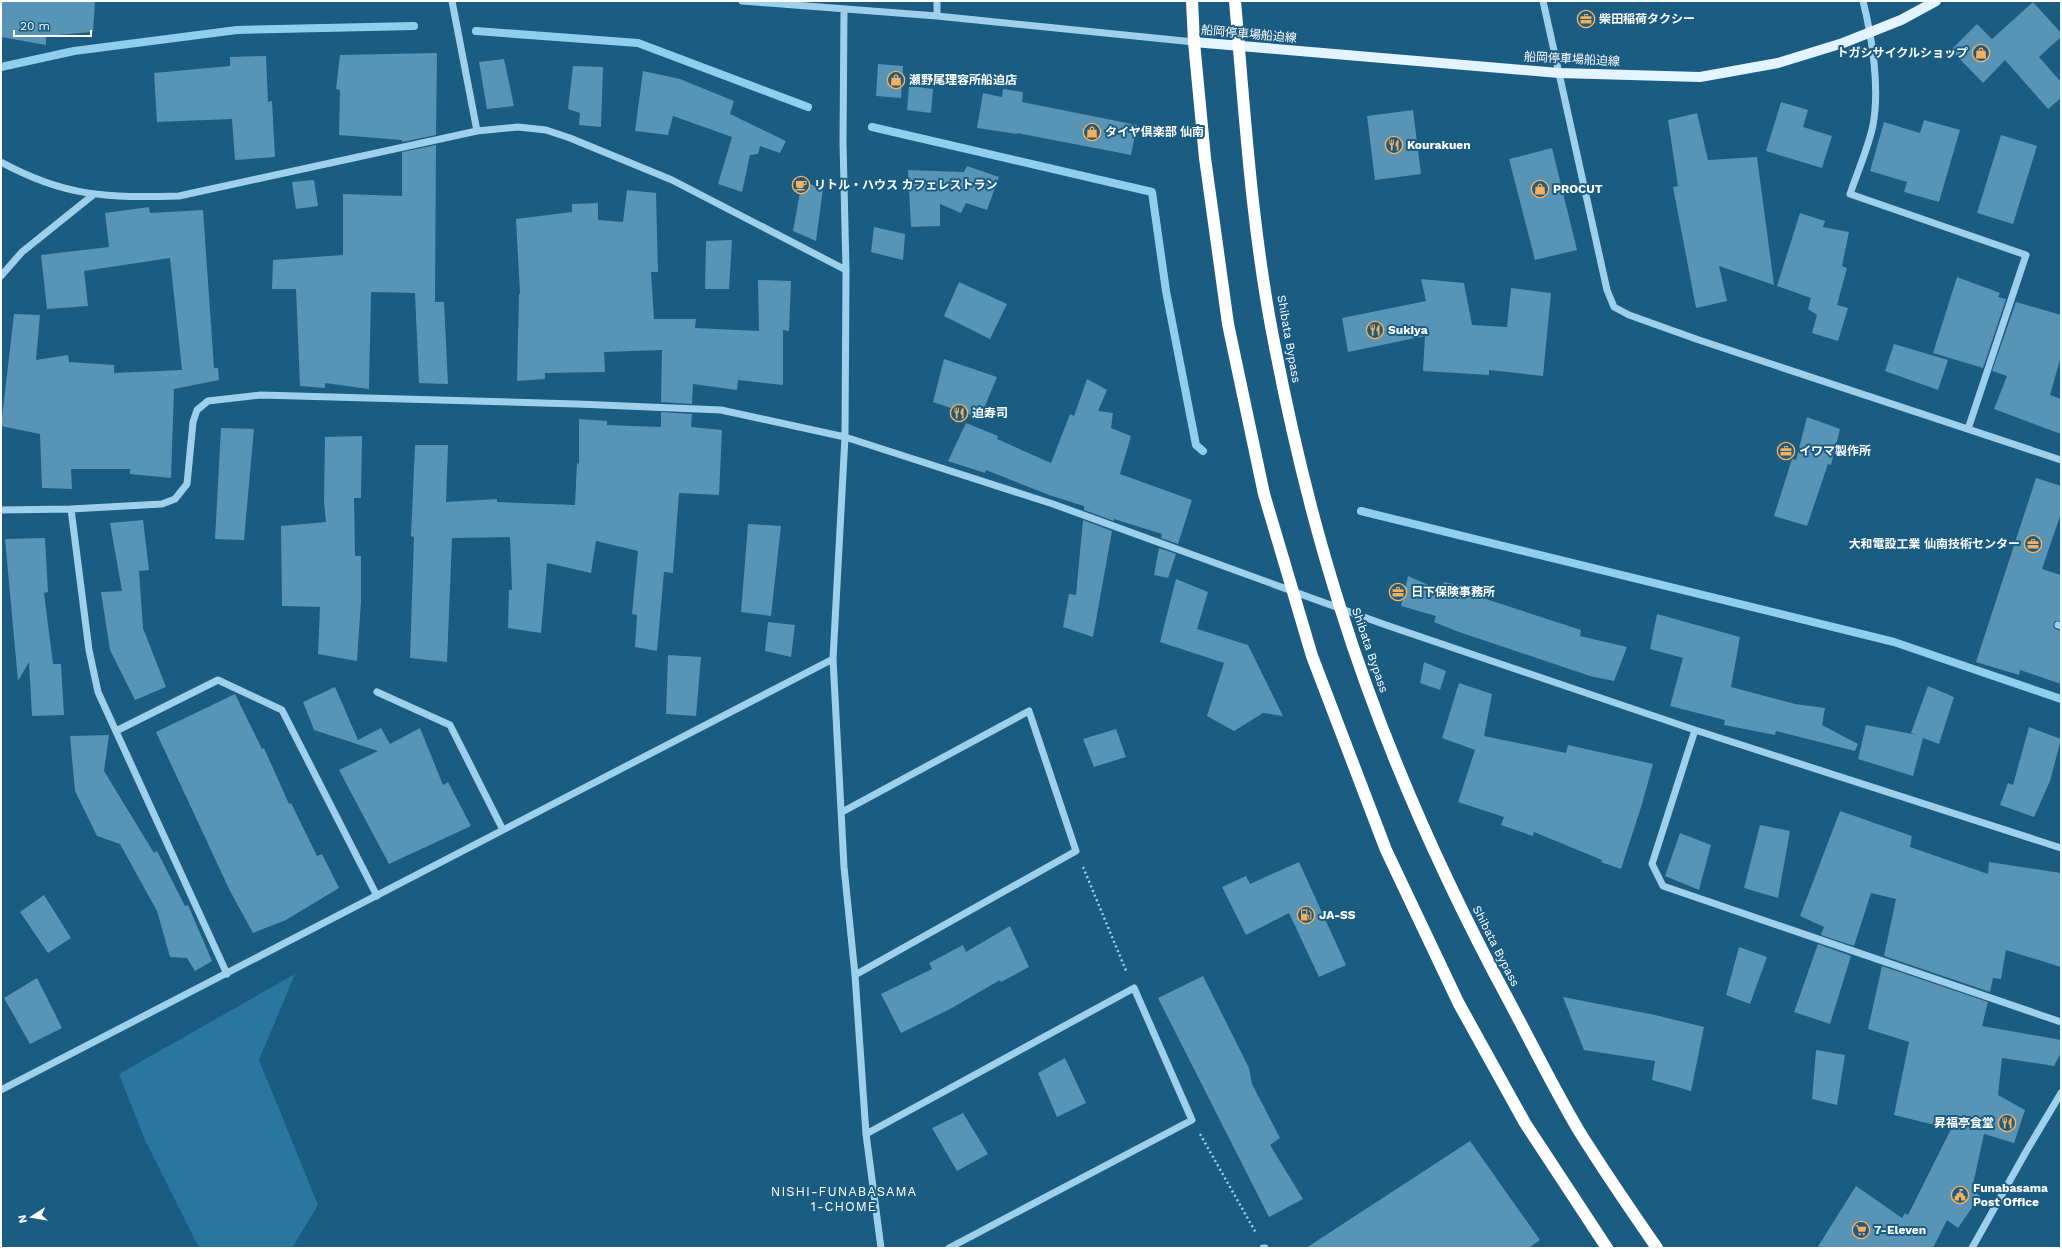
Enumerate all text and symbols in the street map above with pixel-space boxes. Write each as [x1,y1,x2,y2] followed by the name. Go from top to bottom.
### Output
[1576,9,1596,29] office icon: 柴田稲荷タクシー
[14,12,91,38] scale bar
[1599,12,1695,26] place label: 柴田稲荷タクシー
[20,19,50,33] text: 20 m
[1201,23,1297,45] street label: 船岡停車場船迫線
[1971,43,1991,63] shop icon: トガシサイクルショップ
[1837,46,1968,60] place label: トガシサイクルショップ
[1524,49,1620,69] street label: 船岡停車場船迫線
[886,70,906,90] shop icon: 瀬野尾理容所船迫店
[909,73,1017,87] place label: 瀬野尾理容所船迫店
[1082,122,1102,142] shop icon: タイヤ倶楽部 仙南
[1105,125,1204,139] place label: タイヤ倶楽部 仙南
[1384,135,1404,155] restaurant icon: Kourakuen
[1407,138,1471,152] place label: Kourakuen
[791,175,811,195] cafe icon: リトル・ハウス カフェレストラン
[814,178,997,192] place label: リトル・ハウス カフェレストラン
[1530,179,1550,199] shop icon: PROCUT
[1553,182,1603,196] place label: PROCUT
[1274,294,1304,384] street label: Shibata Bypass
[1365,320,1385,340] restaurant icon: Sukiya
[1388,323,1428,337] place label: Sukiya
[949,403,969,423] restaurant icon: 迫寿司
[972,406,1008,420] place label: 迫寿司
[1776,441,1796,461] office icon: イワマ製作所
[1799,444,1871,458] place label: イワマ製作所
[2023,534,2043,554] office icon: 大和電設工業 仙南技術センター
[1849,537,2020,551] place label: 大和電設工業 仙南技術センター
[1388,582,1408,602] office icon: 日下保険事務所
[1411,585,1495,599] place label: 日下保険事務所
[1349,606,1391,694] street label: Shibata Bypass
[1470,903,1522,989] street label: Shibata Bypass
[1296,905,1316,925] fuel station icon: JA-SS
[1319,908,1356,922] place label: JA-SS
[1997,1113,2017,1133] restaurant icon: 昇福亭食堂
[1934,1116,1994,1130] place label: 昇福亭食堂
[1973,1181,2048,1209] place label: Funabasama Post Office
[771,1184,917,1214] district label: NISHI-FUNABASAMA 1-CHOME
[1950,1185,1970,1205] public building icon: Funabasama Post Office
[12,1197,52,1237] north arrow
[16,1214,30,1224] text: N
[1851,1220,1871,1240] supermarket icon: 7-Eleven
[1874,1223,1926,1237] place label: 7-Eleven

